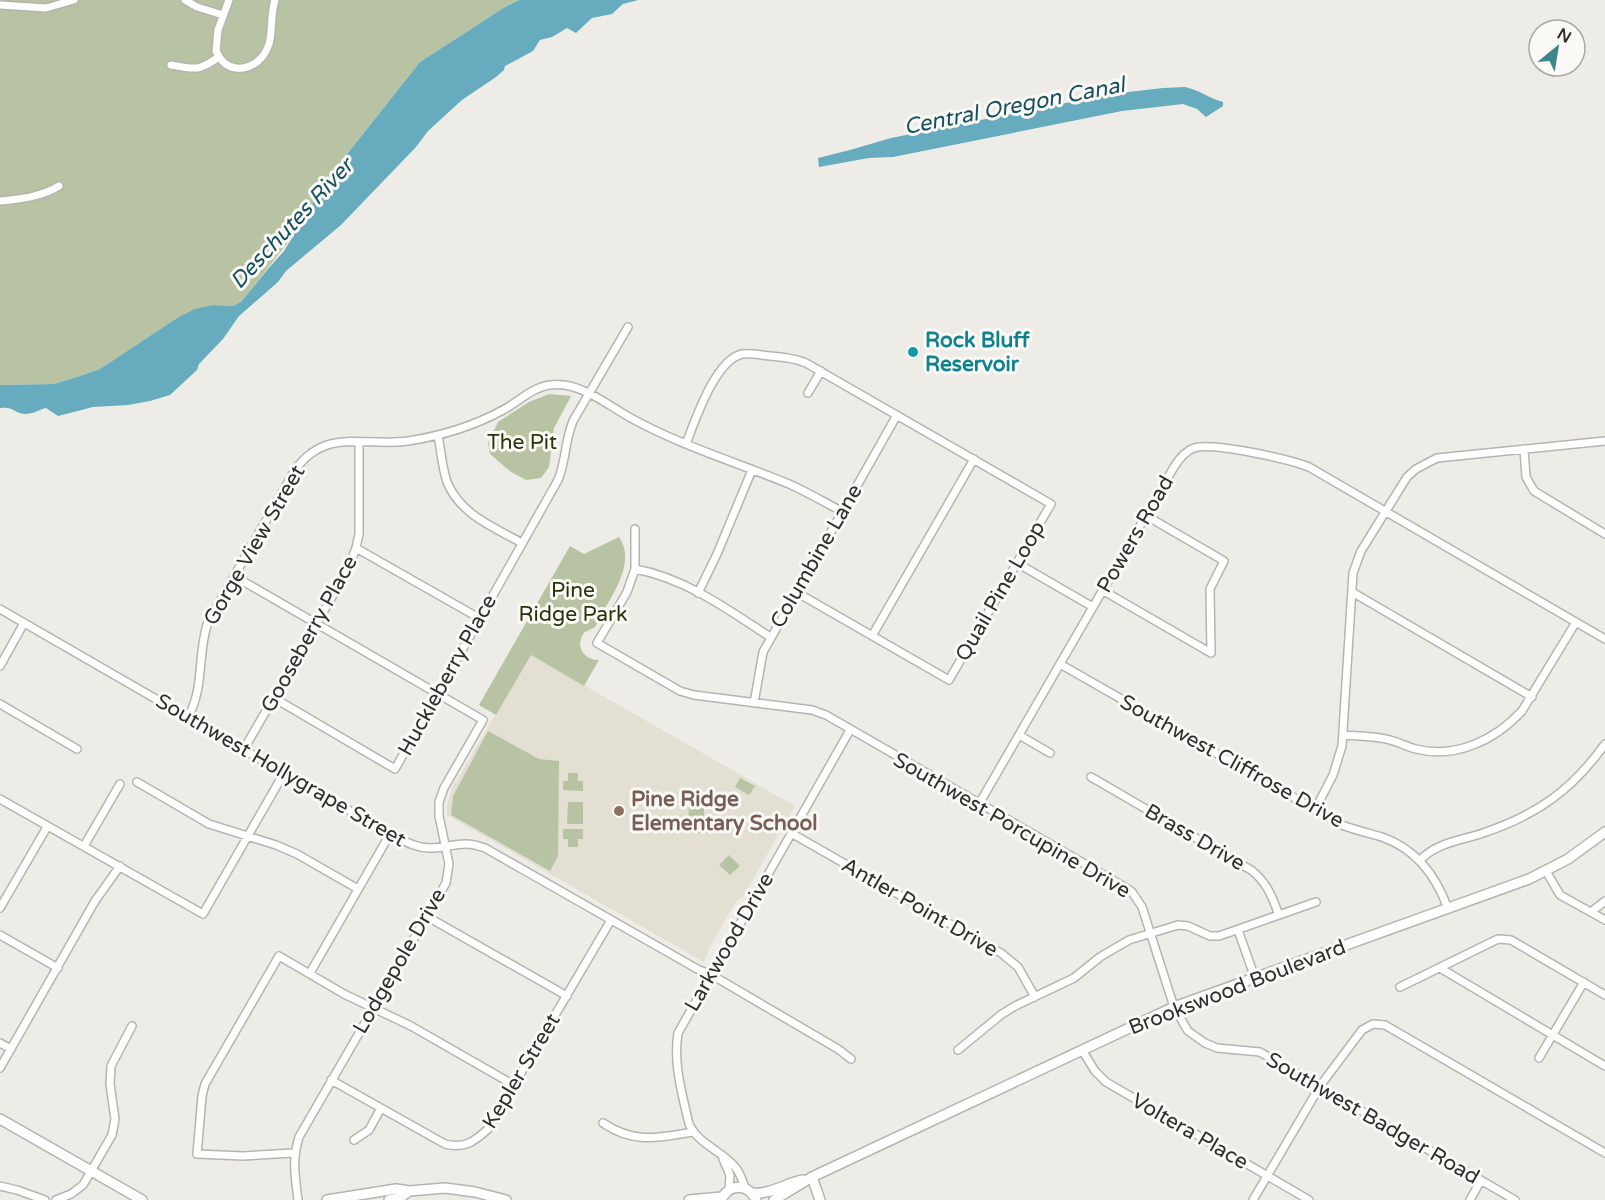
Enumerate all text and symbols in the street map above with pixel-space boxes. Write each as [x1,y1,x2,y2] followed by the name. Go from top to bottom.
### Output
[1527,18,1587,78] north arrow
[1553,24,1575,48] text: N
[902,71,1129,140] water label: Central Oregon Canal
[225,151,360,294] water label: Deschutes River
[925,328,1030,377] place label: Rock Bluff Reservoir
[906,345,920,359] marker: Rock Bluff Reservoir
[487,430,557,455] park label: The Pit
[198,461,310,630] street label: Gorge View Street
[1092,471,1179,597] street label: Powers Road
[765,480,868,632] street label: Columbine Lane
[950,517,1051,666] street label: Quail Pine Loop
[256,551,363,717] street label: Gooseberry Place
[519,578,627,627] park label: Pine Ridge Park
[393,590,502,760] street label: Huckleberry Place
[151,688,410,852] street label: Southwest Hollygrape Street
[1116,689,1348,833] street label: Southwest Cliffrose Drive
[889,747,1135,904] street label: Southwest Porcupine Drive
[631,787,818,836] place label: Pine Ridge Elementary School
[1140,799,1249,876] street label: Brass Drive
[612,804,626,818] marker: Pine Ridge Elementary School
[837,853,1002,962] street label: Antler Point Drive
[680,868,779,1016] street label: Larkwood Drive
[348,884,451,1038] street label: Lodgepole Drive
[1125,934,1349,1040] street label: Brookswood Boulevard
[477,1009,566,1133] street label: Kepler Street
[1262,1047,1484,1190] street label: Southwest Badger Road
[1127,1088,1253,1175] street label: Voltera Place

